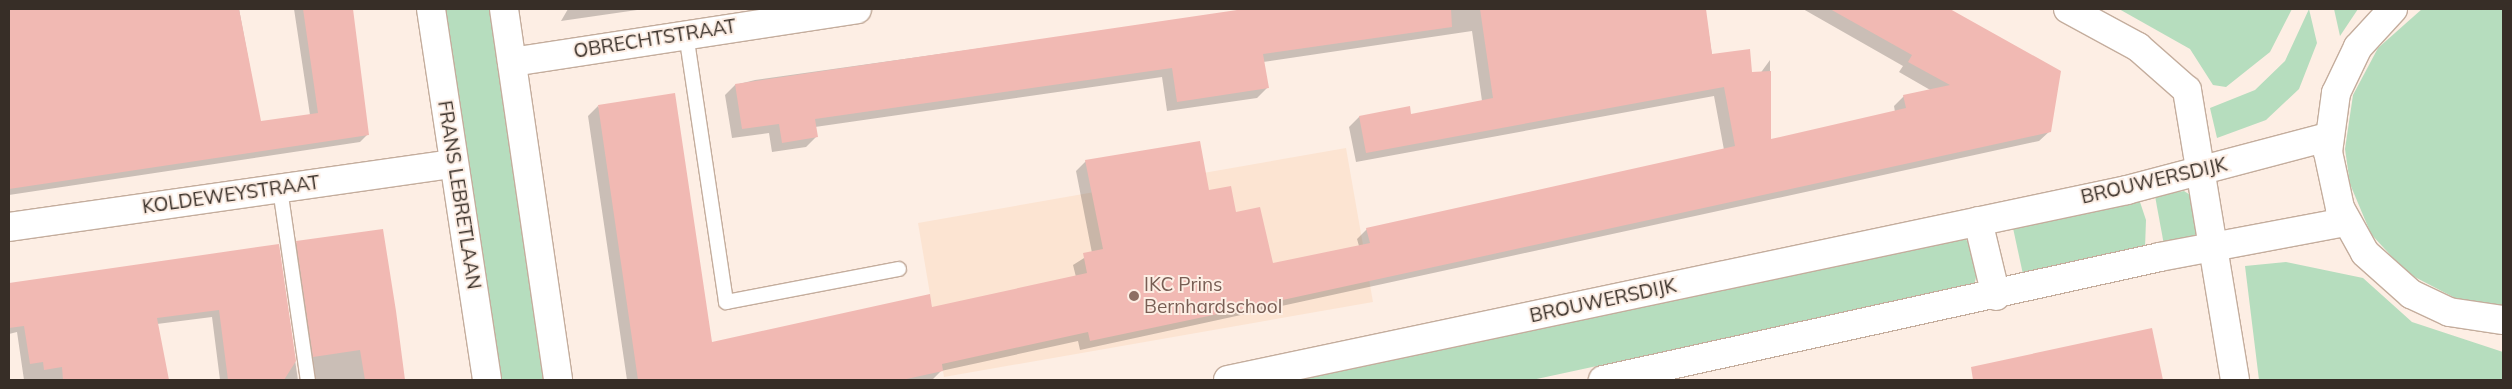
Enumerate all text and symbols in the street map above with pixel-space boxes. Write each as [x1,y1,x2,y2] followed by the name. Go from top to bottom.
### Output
[572,15,738,63] street label: OBRECHTSTRAAT
[433,99,485,291] street label: FRANS LEBRETLAAN
[2079,153,2229,209] street label: BROUWERSDIJK
[141,171,321,219] street label: KOLDEWEYSTRAAT
[1144,274,1282,318] place label: IKC Prins Bernhardschool
[1528,274,1678,328] street label: BROUWERSDIJK
[1128,290,1140,302] marker: IKC Prins Bernhardschool

